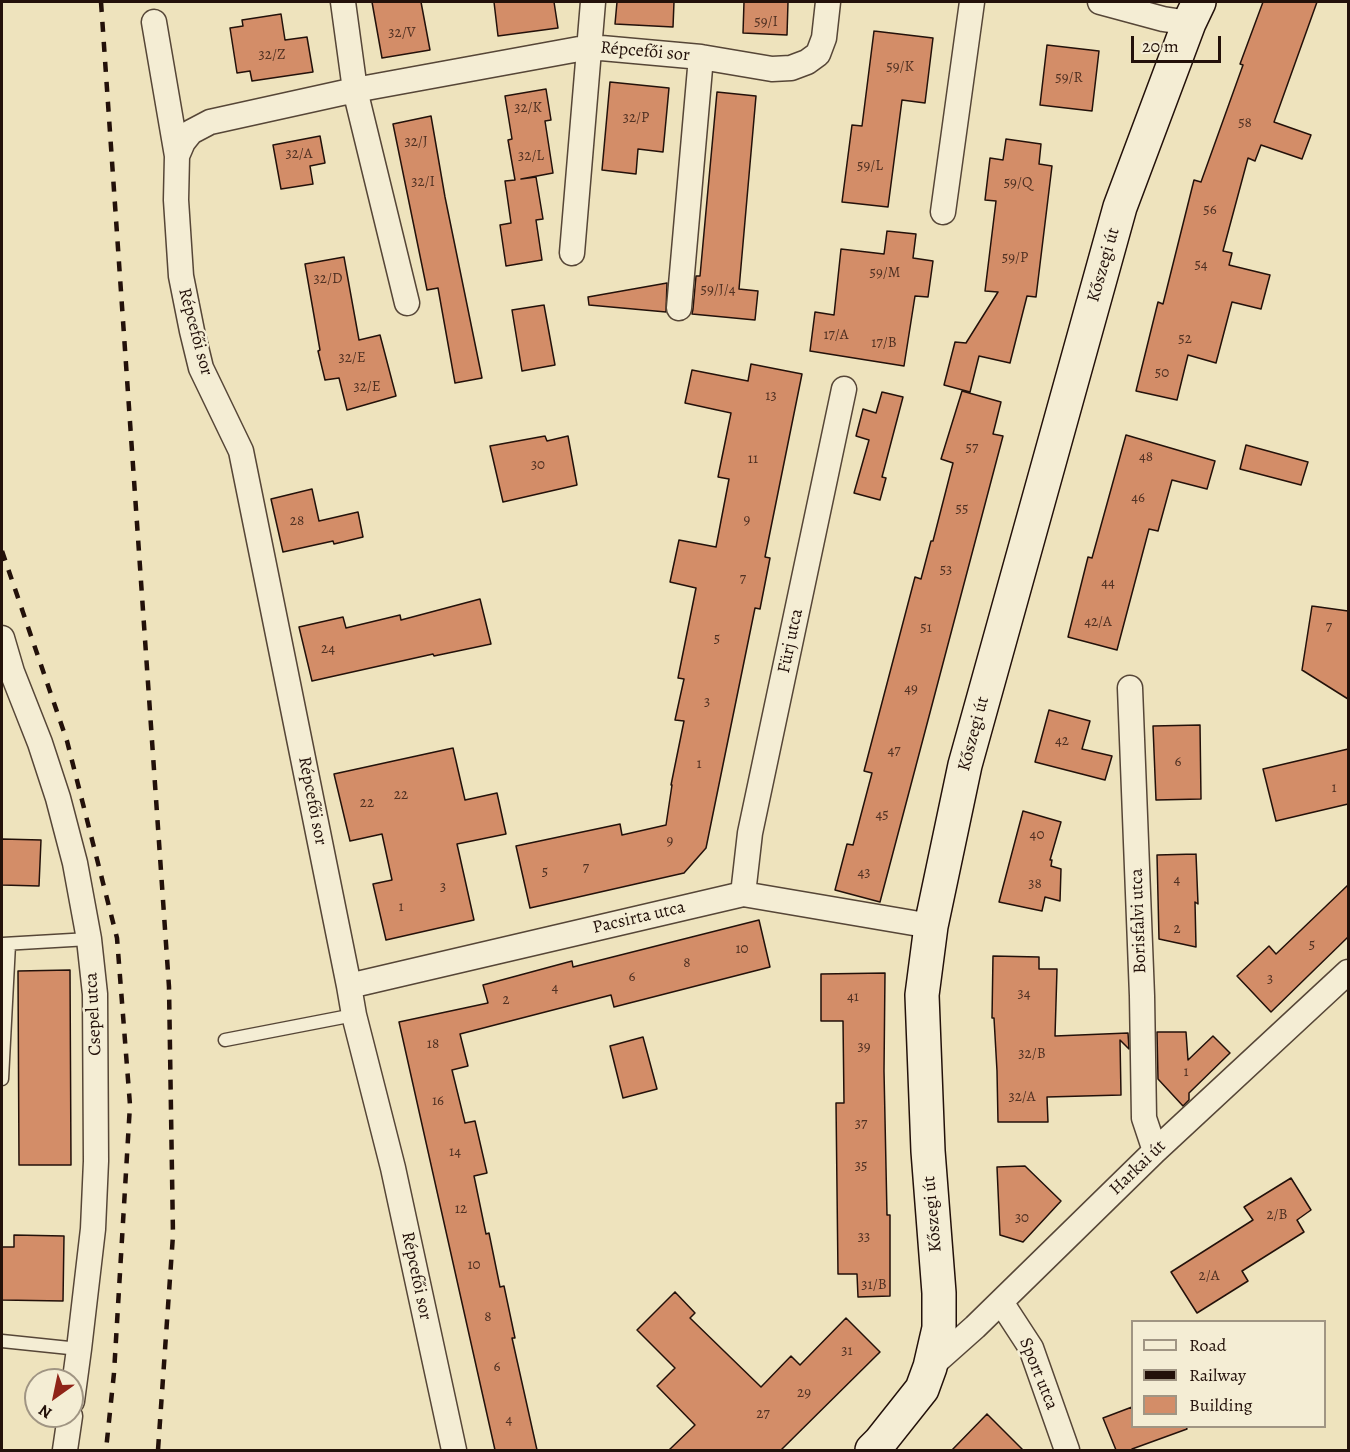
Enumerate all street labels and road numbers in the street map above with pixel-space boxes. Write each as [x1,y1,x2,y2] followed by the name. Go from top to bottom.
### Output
[599,37,691,67] street label: Répcefői sor
[1083,225,1125,305] street label: Kőszegi út
[173,286,217,378] street label: Répcefői sor
[774,607,808,675] street label: Fürj utca
[954,694,994,774] street label: Kőszegi út
[293,755,331,847] street label: Répcefői sor
[1126,868,1152,974] street label: Borisfalvi utca
[591,897,687,939] street label: Pacsirta utca
[81,972,107,1056] street label: Csepel utca
[1105,1136,1171,1200] street label: Harkai út
[919,1175,947,1253] street label: Kőszegi út
[396,1230,436,1322] street label: Répcefői sor
[1014,1335,1062,1413] street label: Sport utca

